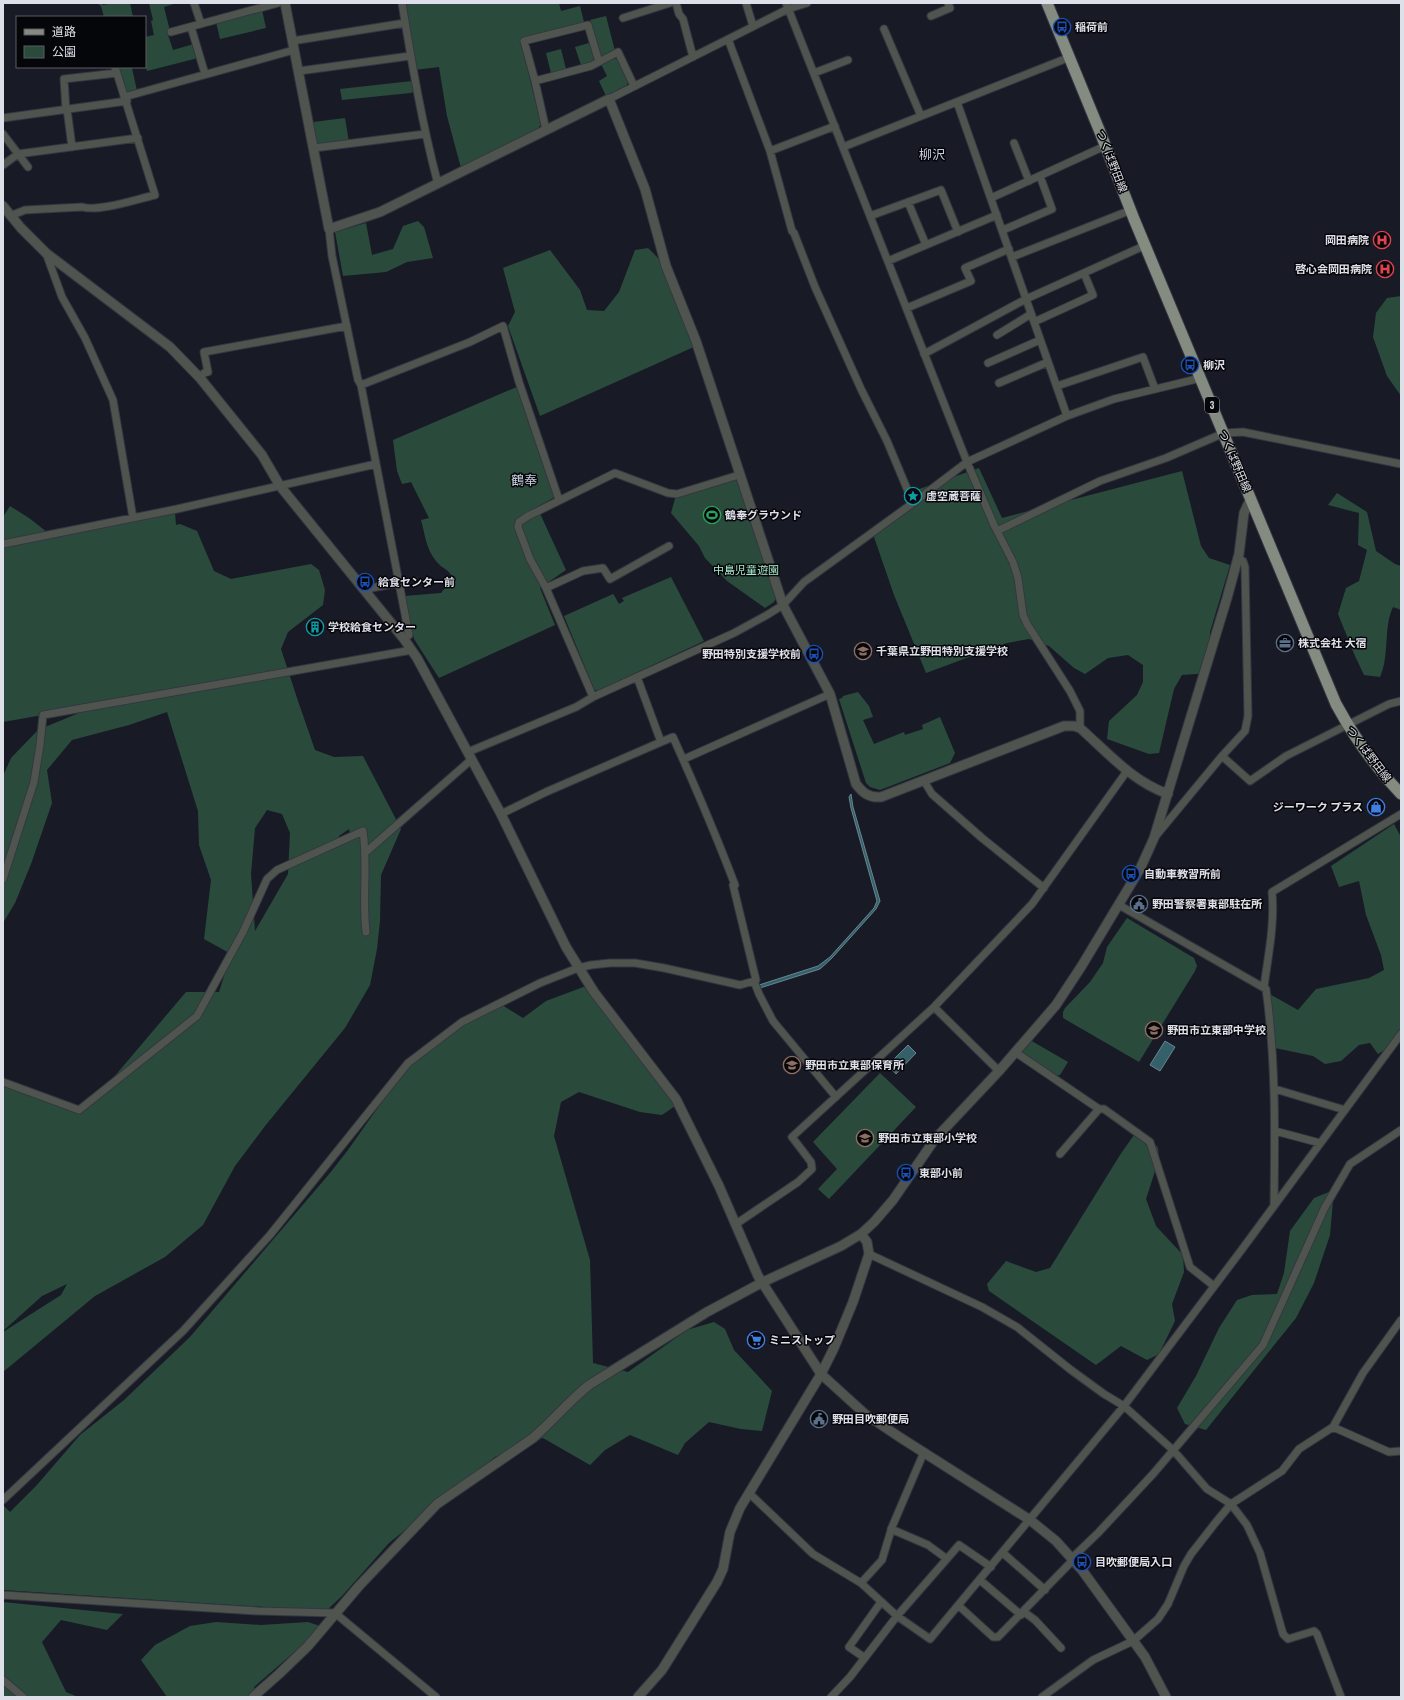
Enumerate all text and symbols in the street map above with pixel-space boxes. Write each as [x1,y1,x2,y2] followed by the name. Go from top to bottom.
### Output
[16,16,146,68] legend
[1052,17,1072,37] bus stop icon: 稲荷前
[1075,20,1108,34] place label: 稲荷前
[52,24,76,40] text: 道路
[52,44,76,60] text: 公園
[1094,128,1130,194] street label: つくば野田線
[919,146,945,163] district label: 柳沢
[1372,230,1392,250] hospital icon: 岡田病院
[1325,233,1369,247] place label: 岡田病院
[1375,259,1395,279] hospital icon: 啓心会岡田病院
[1295,262,1372,276] place label: 啓心会岡田病院
[1180,355,1200,375] bus stop icon: 柳沢
[1203,358,1225,372] place label: 柳沢
[1205,397,1219,413] road number: 3
[1216,428,1254,494] street label: つくば野田線
[511,472,537,489] district label: 鶴奉
[903,486,923,506] place icon: 虚空蔵菩薩
[926,489,981,503] place label: 虚空蔵菩薩
[702,505,722,525] sports icon: 鶴奉グラウンド
[724,508,802,522] place label: 鶴奉グラウンド
[713,563,779,577] park label: 中島児童遊園
[355,572,375,592] bus stop icon: 給食センター前
[378,575,455,589] place label: 給食センター前
[305,617,325,637] building icon: 学校給食センター
[328,620,416,634] place label: 学校給食センター
[1275,633,1295,653] office icon: 株式会社 大宿
[1298,636,1367,650] place label: 株式会社 大宿
[853,641,873,661] school or university icon: 千葉県立野田特別支援学校
[804,644,824,664] bus stop icon: 野田特別支援学校前
[876,644,1008,658] place label: 千葉県立野田特別支援学校
[702,647,801,661] place label: 野田特別支援学校前
[1344,723,1394,785] street label: つくば野田線
[1366,797,1386,817] shop icon: ジーワーク プラス
[1273,800,1363,814] place label: ジーワーク プラス
[1121,864,1141,884] bus stop icon: 自動車教習所前
[1144,867,1221,881] place label: 自動車教習所前
[1129,894,1149,914] public building icon: 野田警察署東部駐在所
[1152,897,1262,911] place label: 野田警察署東部駐在所
[1144,1020,1164,1040] school or university icon: 野田市立東部中学校
[1167,1023,1266,1037] place label: 野田市立東部中学校
[782,1055,802,1075] school or university icon: 野田市立東部保育所
[805,1058,904,1072] place label: 野田市立東部保育所
[855,1128,875,1148] school or university icon: 野田市立東部小学校
[878,1131,977,1145] place label: 野田市立東部小学校
[896,1163,916,1183] bus stop icon: 東部小前
[919,1166,963,1180] place label: 東部小前
[746,1330,766,1350] supermarket icon: ミニストップ
[769,1333,835,1347] place label: ミニストップ
[809,1409,829,1429] public building icon: 野田目吹郵便局
[832,1412,909,1426] place label: 野田目吹郵便局
[1072,1552,1092,1572] bus stop icon: 目吹郵便局入口
[1095,1555,1172,1569] place label: 目吹郵便局入口

